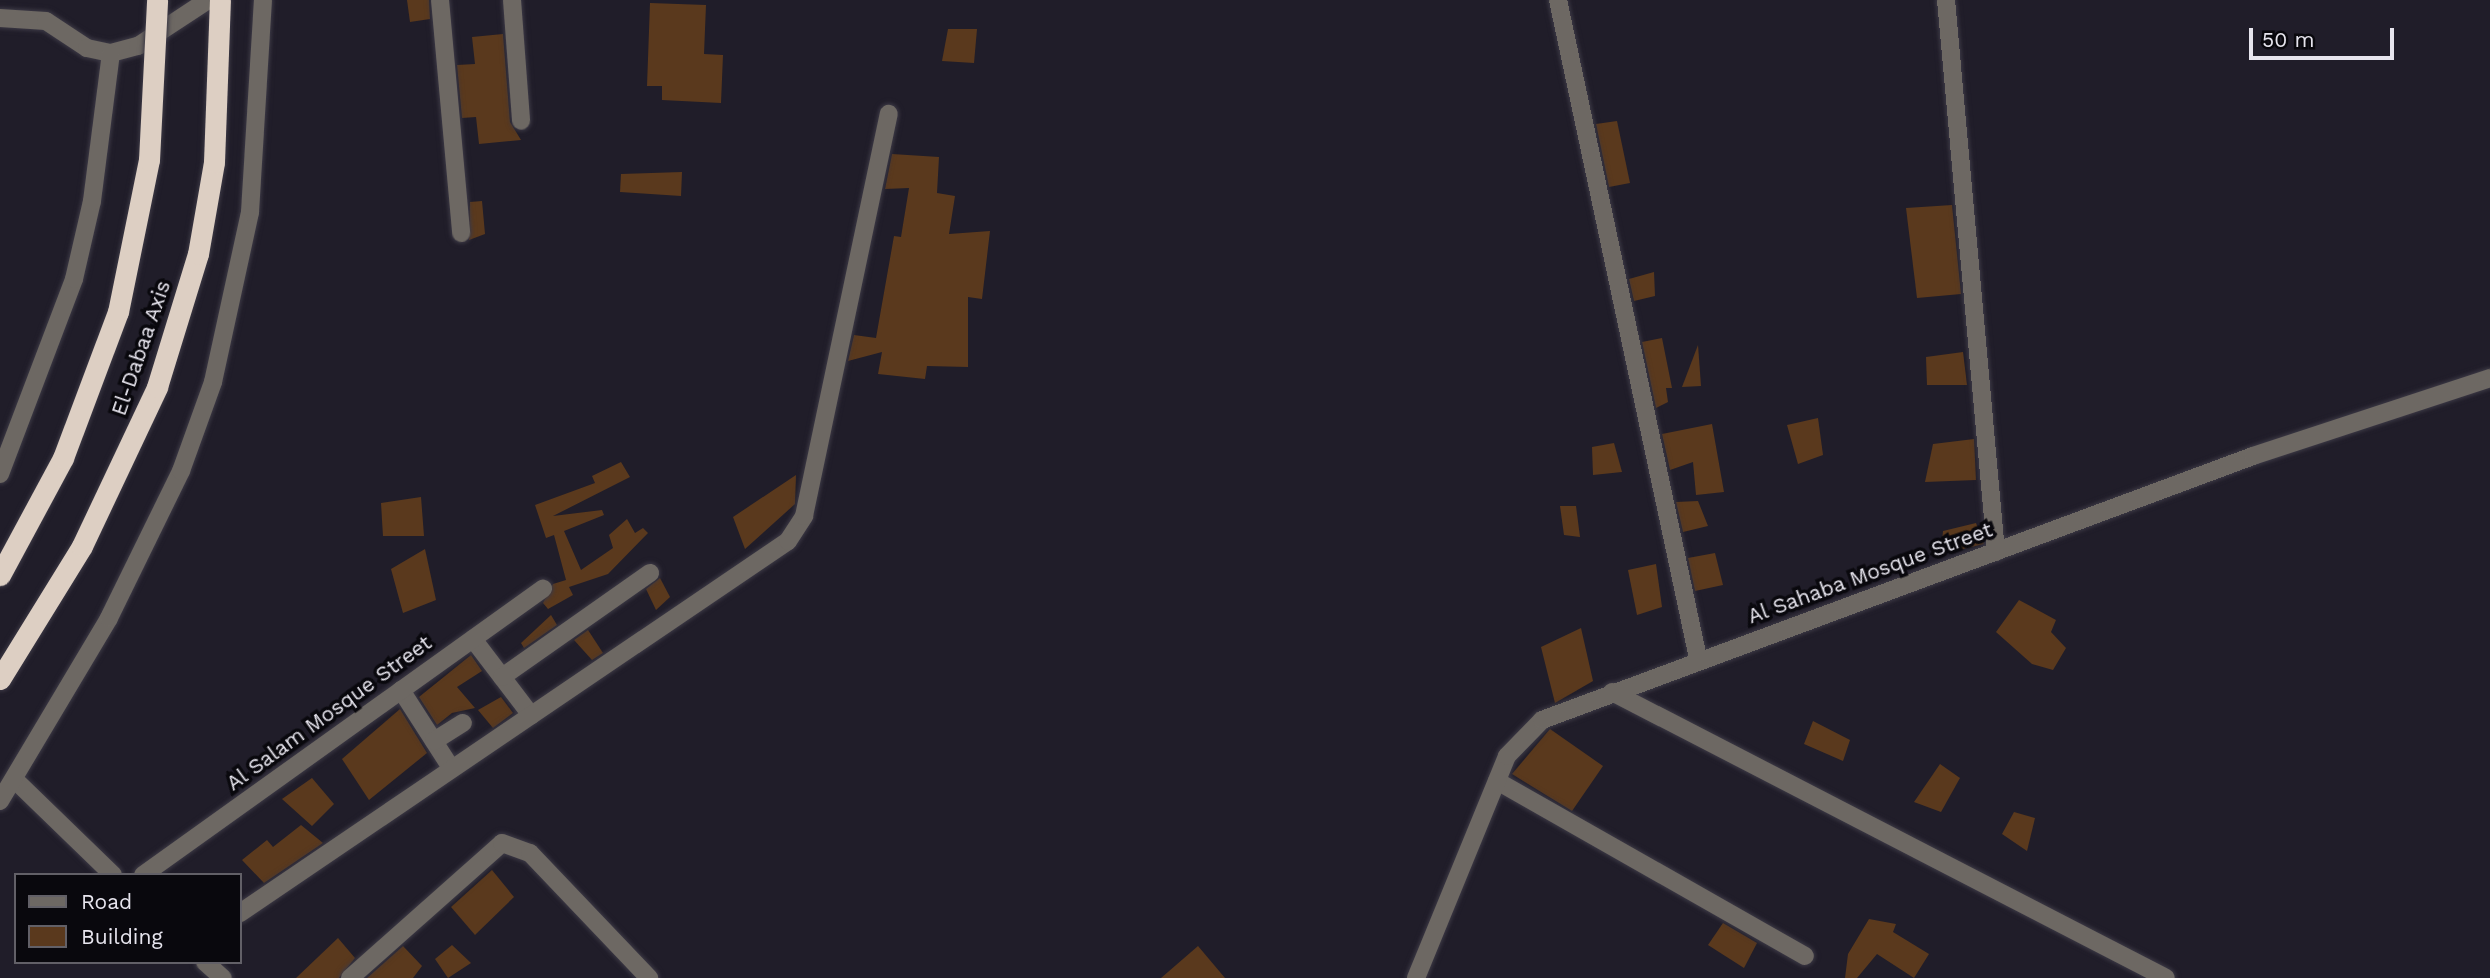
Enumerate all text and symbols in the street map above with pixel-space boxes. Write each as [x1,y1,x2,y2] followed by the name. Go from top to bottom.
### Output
[2252,14,2397,58] scale bar
[2262,27,2314,52] text: 50 m
[106,277,176,419] street label: El-Dabaa Axis
[1744,517,1996,629] street label: Al Sahaba Mosque Street
[221,630,437,796] street label: Al Salam Mosque Street
[14,873,242,964] legend
[81,889,132,914] text: Road
[81,924,163,949] text: Building

